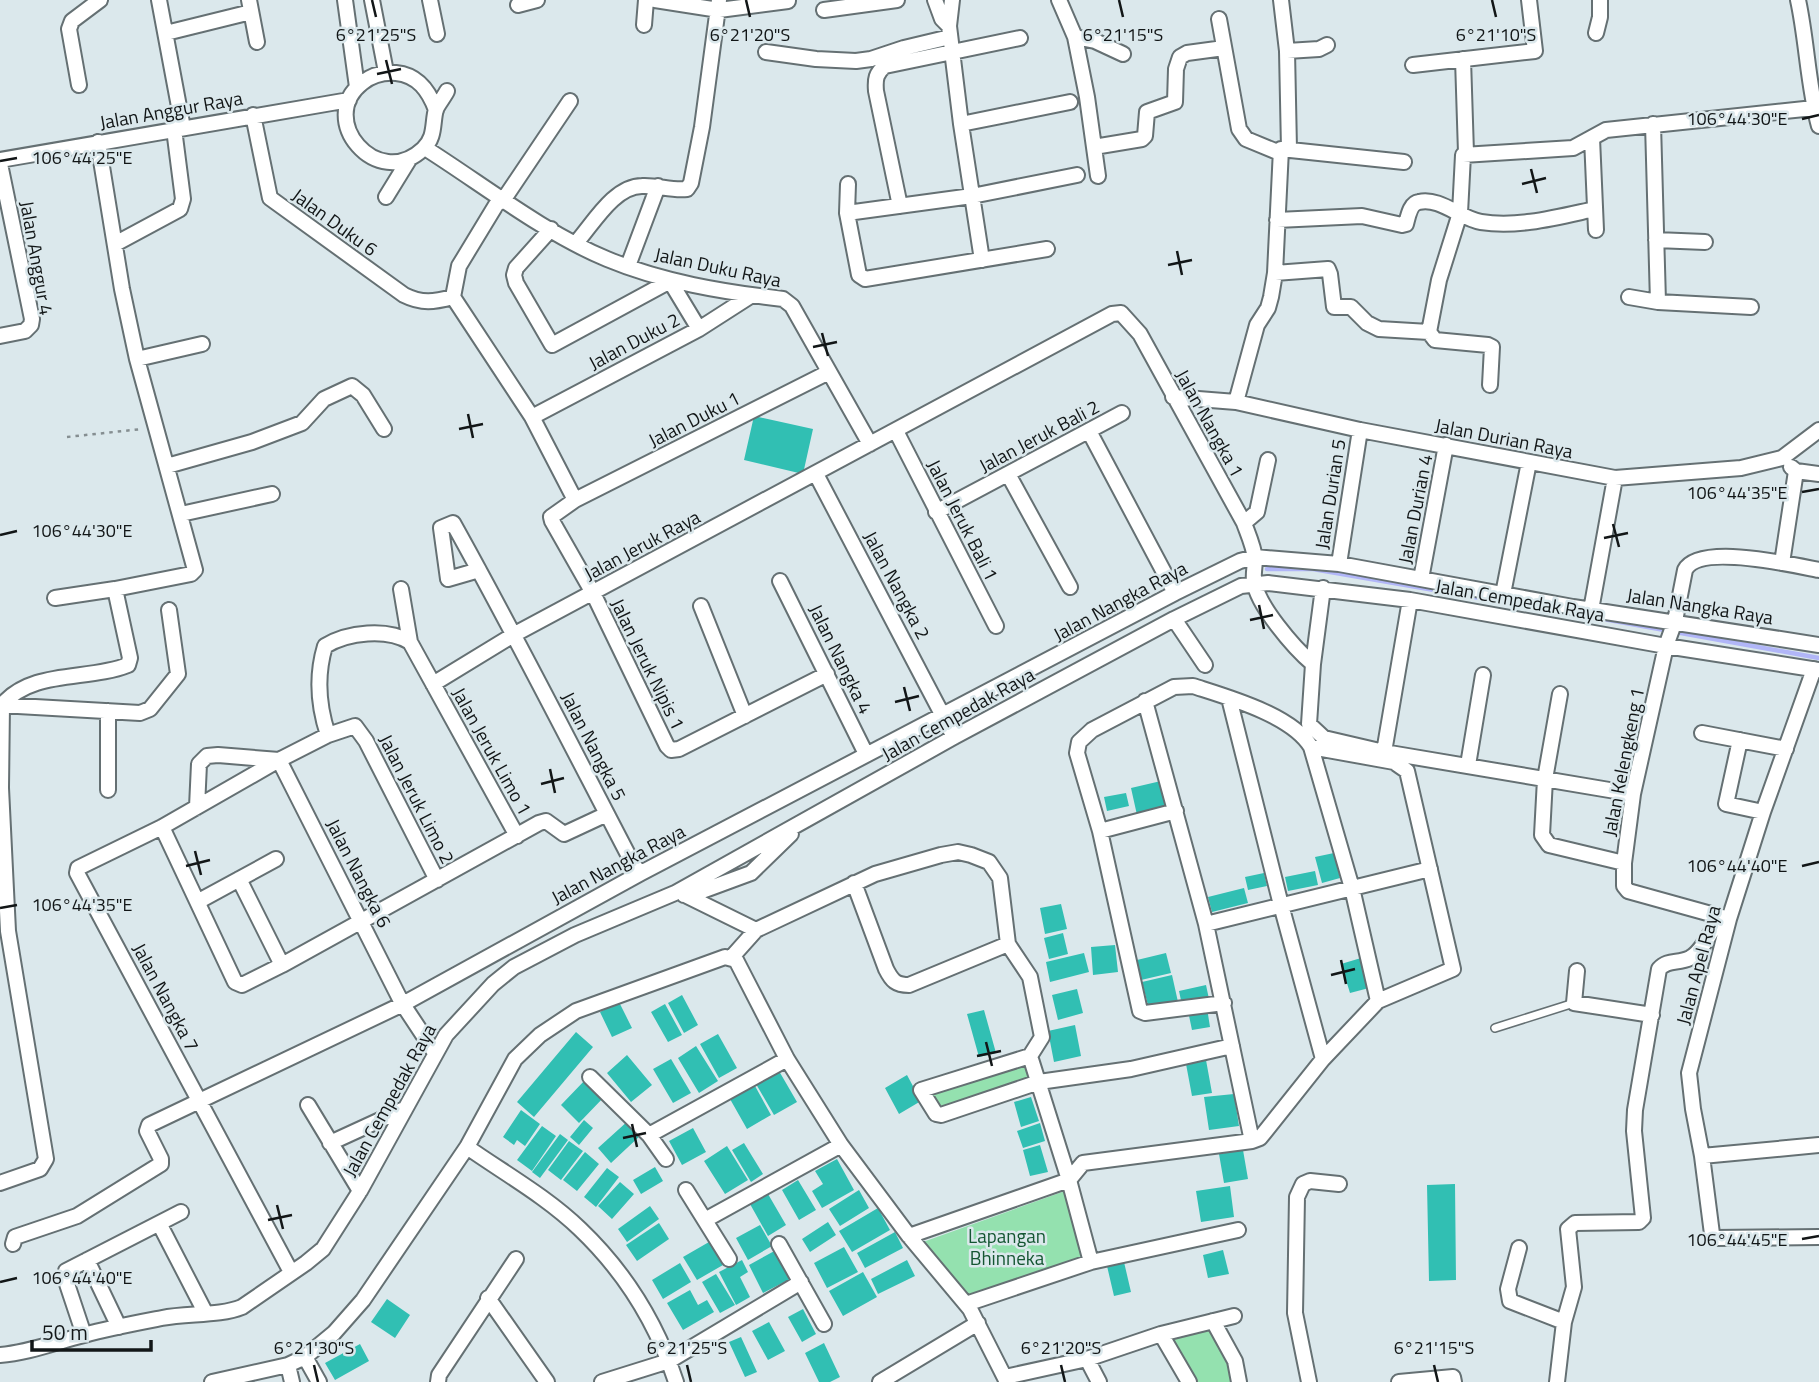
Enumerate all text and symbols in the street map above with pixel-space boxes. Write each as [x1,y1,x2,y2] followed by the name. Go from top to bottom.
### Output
[336,21,416,48] text: 6°21'25"S
[710,21,790,48] text: 6°21'20"S
[1083,21,1163,48] text: 6°21'15"S
[1456,21,1536,48] text: 6°21'10"S
[97,83,245,136] street label: Jalan Anggur Raya
[1686,105,1788,132] text: 106°44'30"E
[31,144,133,171] text: 106°44'25"E
[286,181,384,263] street label: Jalan Duku 6
[13,198,62,317] street label: Jalan Anggur 4
[652,239,785,294] street label: Jalan Duku Raya
[583,304,685,377] street label: Jalan Duku 2
[1169,364,1252,482] street label: Jalan Nangka 1
[643,383,745,454] street label: Jalan Duku 1
[973,392,1104,480] street label: Jalan Jeruk Bali 2
[1433,410,1576,465] street label: Jalan Durian Raya
[1307,437,1353,551] street label: Jalan Durian 5
[1390,452,1439,566] street label: Jalan Durian 4
[920,454,1007,586] street label: Jalan Jeruk Bali 1
[1686,479,1788,506] text: 106°44'35"E
[578,502,705,587] street label: Jalan Jeruk Raya
[31,517,133,544] text: 106°44'30"E
[857,525,938,644] street label: Jalan Nangka 2
[1048,553,1192,648] street label: Jalan Nangka Raya
[1433,570,1607,629] street label: Jalan Cempedak Raya
[1625,580,1776,631] street label: Jalan Nangka Raya
[604,593,693,734] street label: Jalan Jeruk Nipis 1
[802,599,881,719] street label: Jalan Nangka 4
[876,659,1040,768] street label: Jalan Cempedak Raya
[445,682,540,820] street label: Jalan Jeruk Limo 1
[1594,685,1651,839] street label: Jalan Kelengkeng 1
[555,686,634,805] street label: Jalan Nangka 5
[372,729,463,869] street label: Jalan Jeruk Limo 2
[320,813,399,932] street label: Jalan Nangka 6
[546,816,690,911] street label: Jalan Nangka Raya
[1686,852,1788,879] text: 106°44'40"E
[31,891,133,918] text: 106°44'35"E
[1668,902,1727,1028] street label: Jalan Apel Raya
[126,937,207,1056] street label: Jalan Nangka 7
[334,1018,443,1182] street label: Jalan Cempedak Raya
[968,1221,1046,1272] park label: Lapangan Bhinneka
[1686,1226,1788,1253] text: 106°44'45"E
[31,1264,133,1291] text: 106°44'40"E
[32,1308,150,1352] scale bar
[42,1316,88,1348] text: 50 m
[274,1334,354,1361] text: 6°21'30"S
[647,1334,727,1361] text: 6°21'25"S
[1021,1334,1101,1361] text: 6°21'20"S
[1394,1334,1474,1361] text: 6°21'15"S

